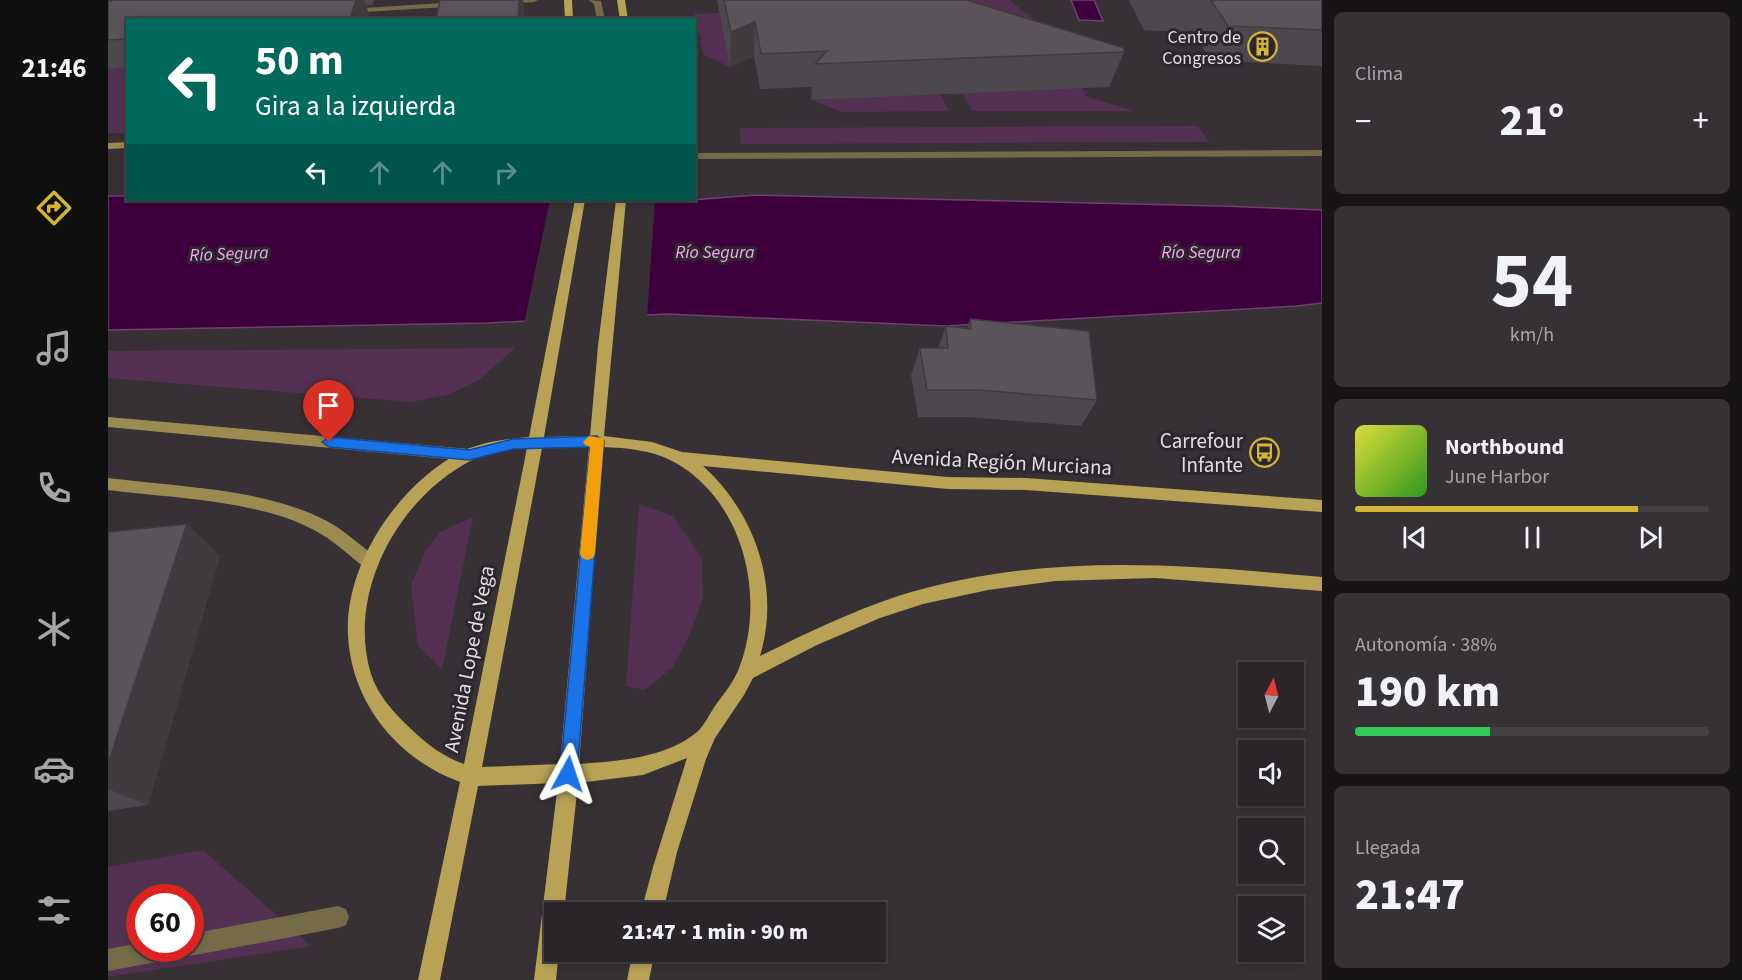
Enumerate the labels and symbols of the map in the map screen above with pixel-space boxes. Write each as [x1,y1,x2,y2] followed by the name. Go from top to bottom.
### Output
[1162,25,1241,71] place label: Centro de Congresos
[1246,31,1278,63] building icon: Centro de Congresos
[189,240,269,268] water label: Río Segura
[675,240,755,265] water label: Río Segura
[1161,240,1241,265] water label: Río Segura
[303,380,354,442] pin
[1160,426,1244,480] place label: Carrefour Infante
[1248,437,1280,469] bus stop icon: Carrefour Infante
[891,441,1113,483] street label: Avenida Región Murciana
[436,563,502,755] street label: Avenida Lope de Vega
[1238,662,1304,728] north arrow
[536,742,600,806] position arrow
[126,884,204,962] speed limit sign: 60

